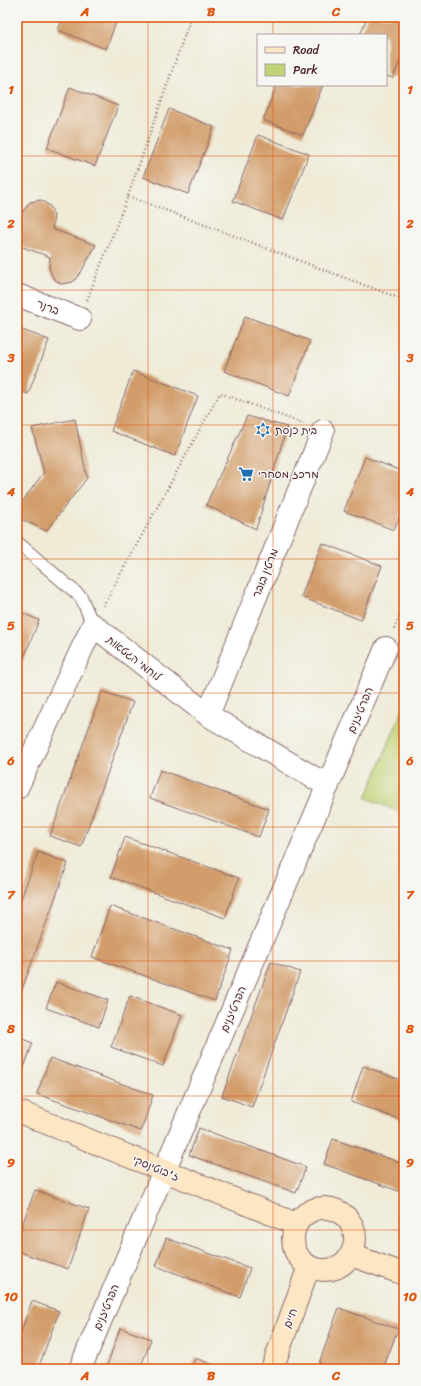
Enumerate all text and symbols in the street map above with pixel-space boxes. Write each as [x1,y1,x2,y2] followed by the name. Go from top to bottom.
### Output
[80,0,89,23] text: A
[207,0,216,23] text: B
[331,0,341,23] text: C
[257,34,387,86] legend
[293,39,320,61] text: Road
[293,59,318,81] text: Park
[8,78,14,101] text: 1
[407,78,413,101] text: 1
[6,212,15,235] text: 2
[405,212,414,235] text: 2
[34,294,62,320] street label: ברנר
[6,346,15,369] text: 3
[405,346,414,369] text: 3
[254,421,272,439] synagogue icon: בית כנסת
[275,421,317,440] place label: בית כנסת
[237,465,255,483] supermarket icon: מרכז מסחרי
[258,465,319,484] place label: מרכז מסחרי
[6,480,16,503] text: 4
[405,480,415,503] text: 4
[247,546,284,601] street label: מרטין בובר
[7,614,15,637] text: 5
[406,614,414,637] text: 5
[101,630,166,686] street label: לוחמי הגטאות
[342,684,379,736] street label: הפרטיזנים
[6,749,15,772] text: 6
[405,749,414,772] text: 6
[7,883,16,906] text: 7
[406,883,415,906] text: 7
[215,983,252,1035] street label: הפרטיזנים
[6,1017,15,1040] text: 8
[405,1017,414,1040] text: 8
[130,1150,182,1186] street label: ז'בוטינסקי
[7,1151,15,1174] text: 9
[406,1151,414,1174] text: 9
[88,1281,125,1333] street label: הפרטיזנים
[4,1285,18,1308] text: 10
[403,1285,417,1308] text: 10
[278,1305,303,1331] street label: חיים
[80,1364,89,1386] text: A
[207,1364,216,1386] text: B
[331,1364,341,1386] text: C

